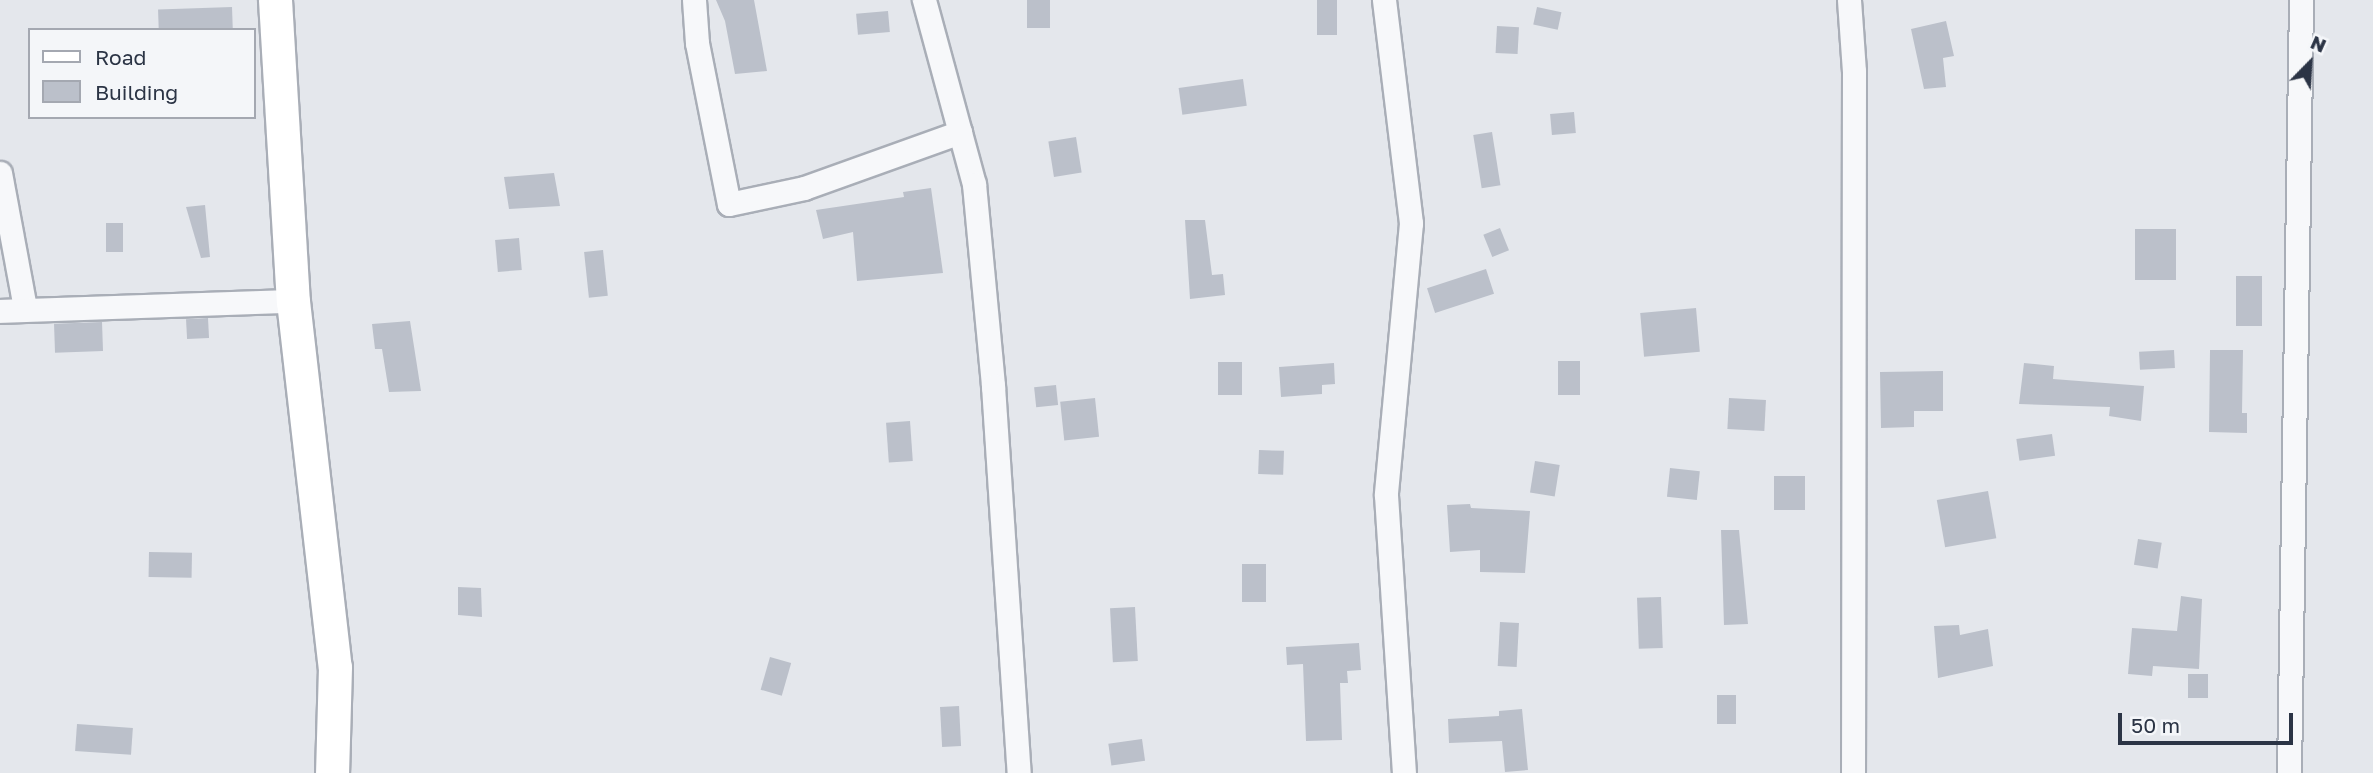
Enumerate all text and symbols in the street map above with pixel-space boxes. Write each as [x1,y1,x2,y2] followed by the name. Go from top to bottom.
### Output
[28,28,256,119] legend
[2275,28,2345,98] north arrow
[2307,30,2330,57] text: N
[95,44,146,70] text: Road
[95,79,178,105] text: Building
[2121,700,2296,744] scale bar
[2131,712,2180,738] text: 50 m

